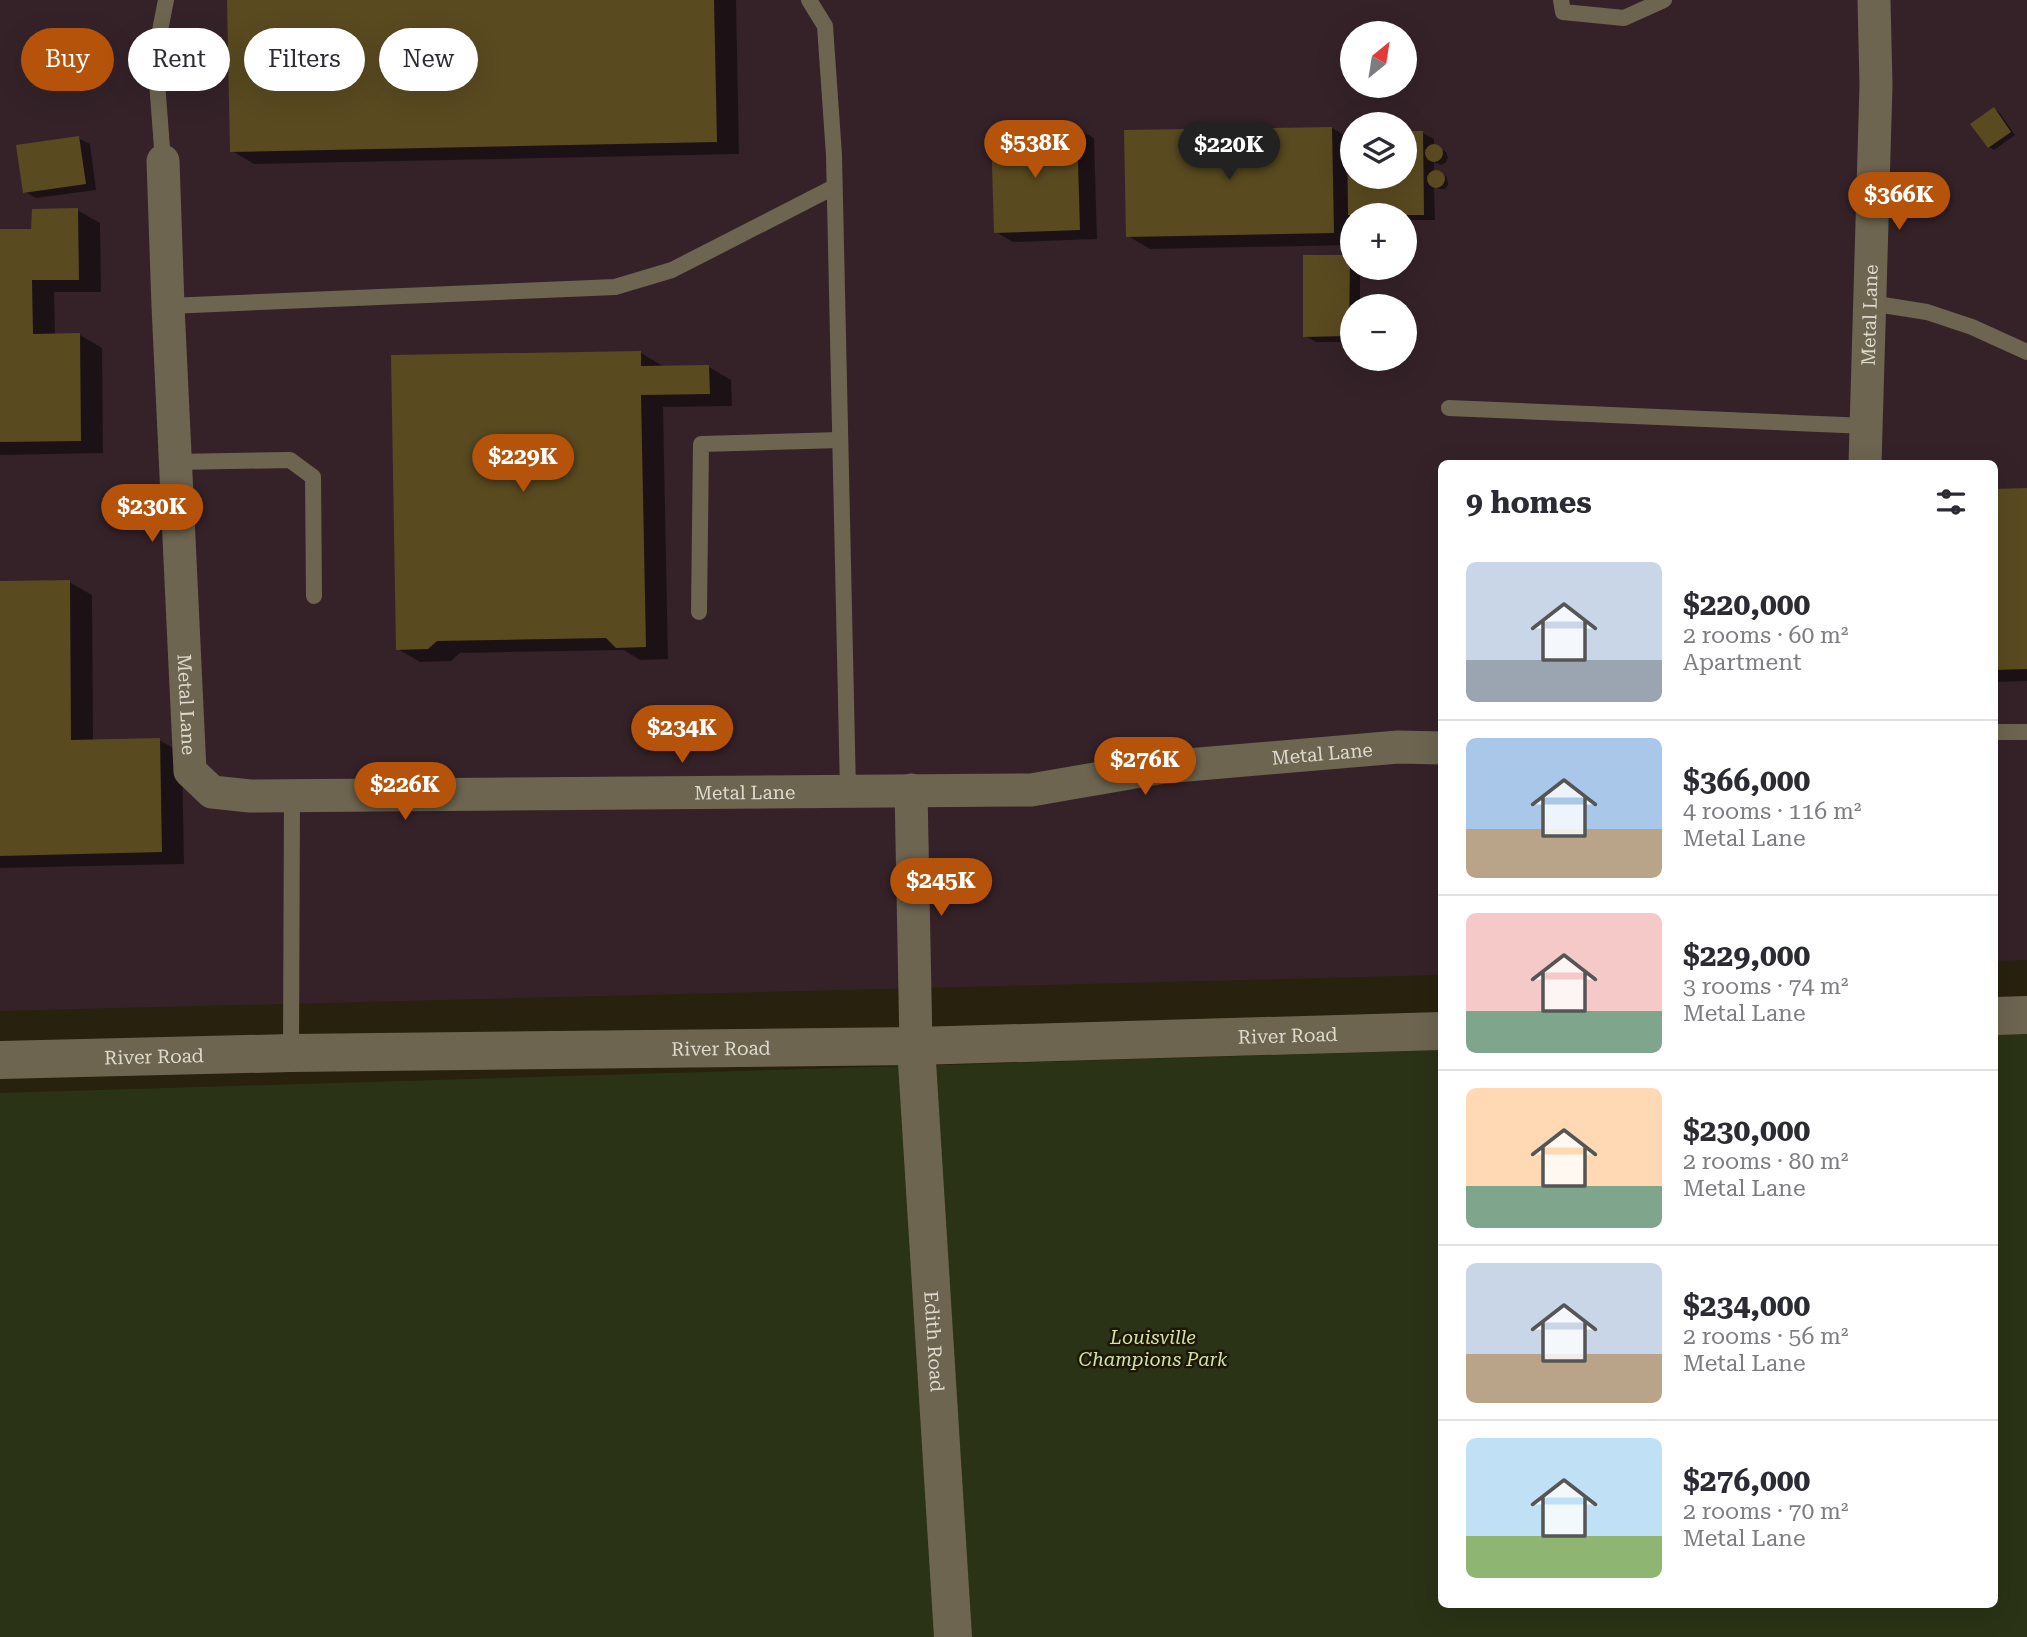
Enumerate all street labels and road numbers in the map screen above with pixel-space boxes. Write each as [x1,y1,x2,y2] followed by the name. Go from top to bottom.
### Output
[1857,264,1883,366] street label: Metal Lane
[172,653,200,756] street label: Metal Lane
[1271,738,1374,770] street label: Metal Lane
[694,781,796,805] street label: Metal Lane
[1238,1023,1338,1049] street label: River Road
[671,1037,771,1061] street label: River Road
[104,1044,204,1069] street label: River Road
[919,1290,949,1393] street label: Edith Road

